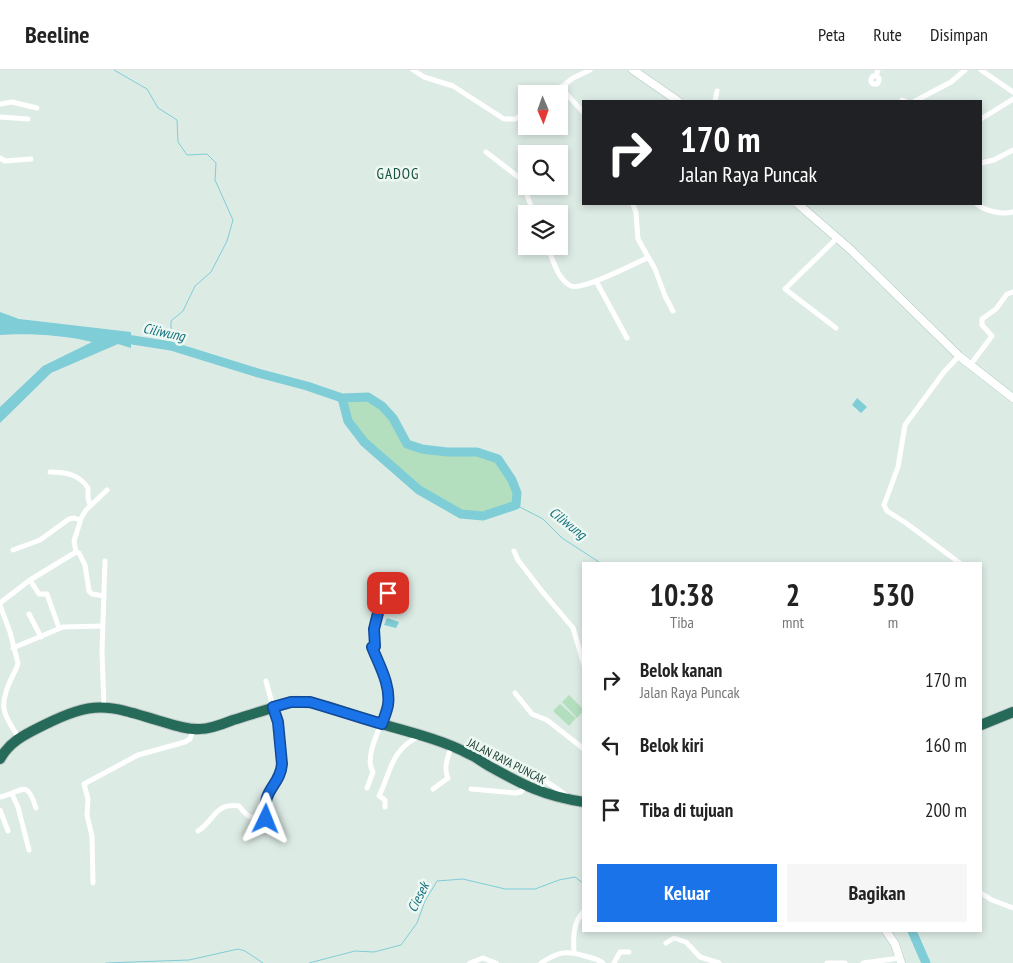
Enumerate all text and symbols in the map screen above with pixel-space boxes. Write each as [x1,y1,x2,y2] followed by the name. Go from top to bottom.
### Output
[25,19,90,50] text: Beeline
[818,23,845,46] text: Peta
[873,23,902,46] text: Rute
[930,23,988,46] text: Disimpan
[518,85,568,135] north arrow
[518,85,568,255] map controls
[680,116,761,162] text: 170 m
[597,120,662,185] icon: right
[518,145,568,195] button: search
[680,160,817,188] text: Jalan Raya Puncak
[377,164,419,183] district label: GADOG
[518,205,568,255] button: layers
[141,319,187,345] water label: Ciliwung
[546,503,591,544] water label: Ciliwung
[367,572,409,614] pin
[650,575,714,614] text: 10:38
[786,575,800,614] text: 2
[871,575,914,614] text: 530
[374,579,402,607] icon: arrive
[670,612,694,632] text: Tiba
[782,612,804,632] text: mnt
[888,612,898,632] text: m
[640,658,722,682] text: Belok kanan
[597,666,625,694] icon: right
[925,668,967,692] text: 170 m
[640,682,740,702] text: Jalan Raya Puncak
[597,731,625,759] icon: left
[640,733,704,757] text: Belok kiri
[925,733,967,757] text: 160 m
[464,734,549,787] street label: JALAN RAYA PUNCAK
[239,792,291,844] position arrow
[597,796,625,824] icon: arrive
[640,798,733,822] text: Tiba di tujuan
[925,798,967,822] text: 200 m
[597,864,777,922] button: Keluar
[787,864,967,922] button: Bagikan
[403,878,434,915] water label: Ciesek

